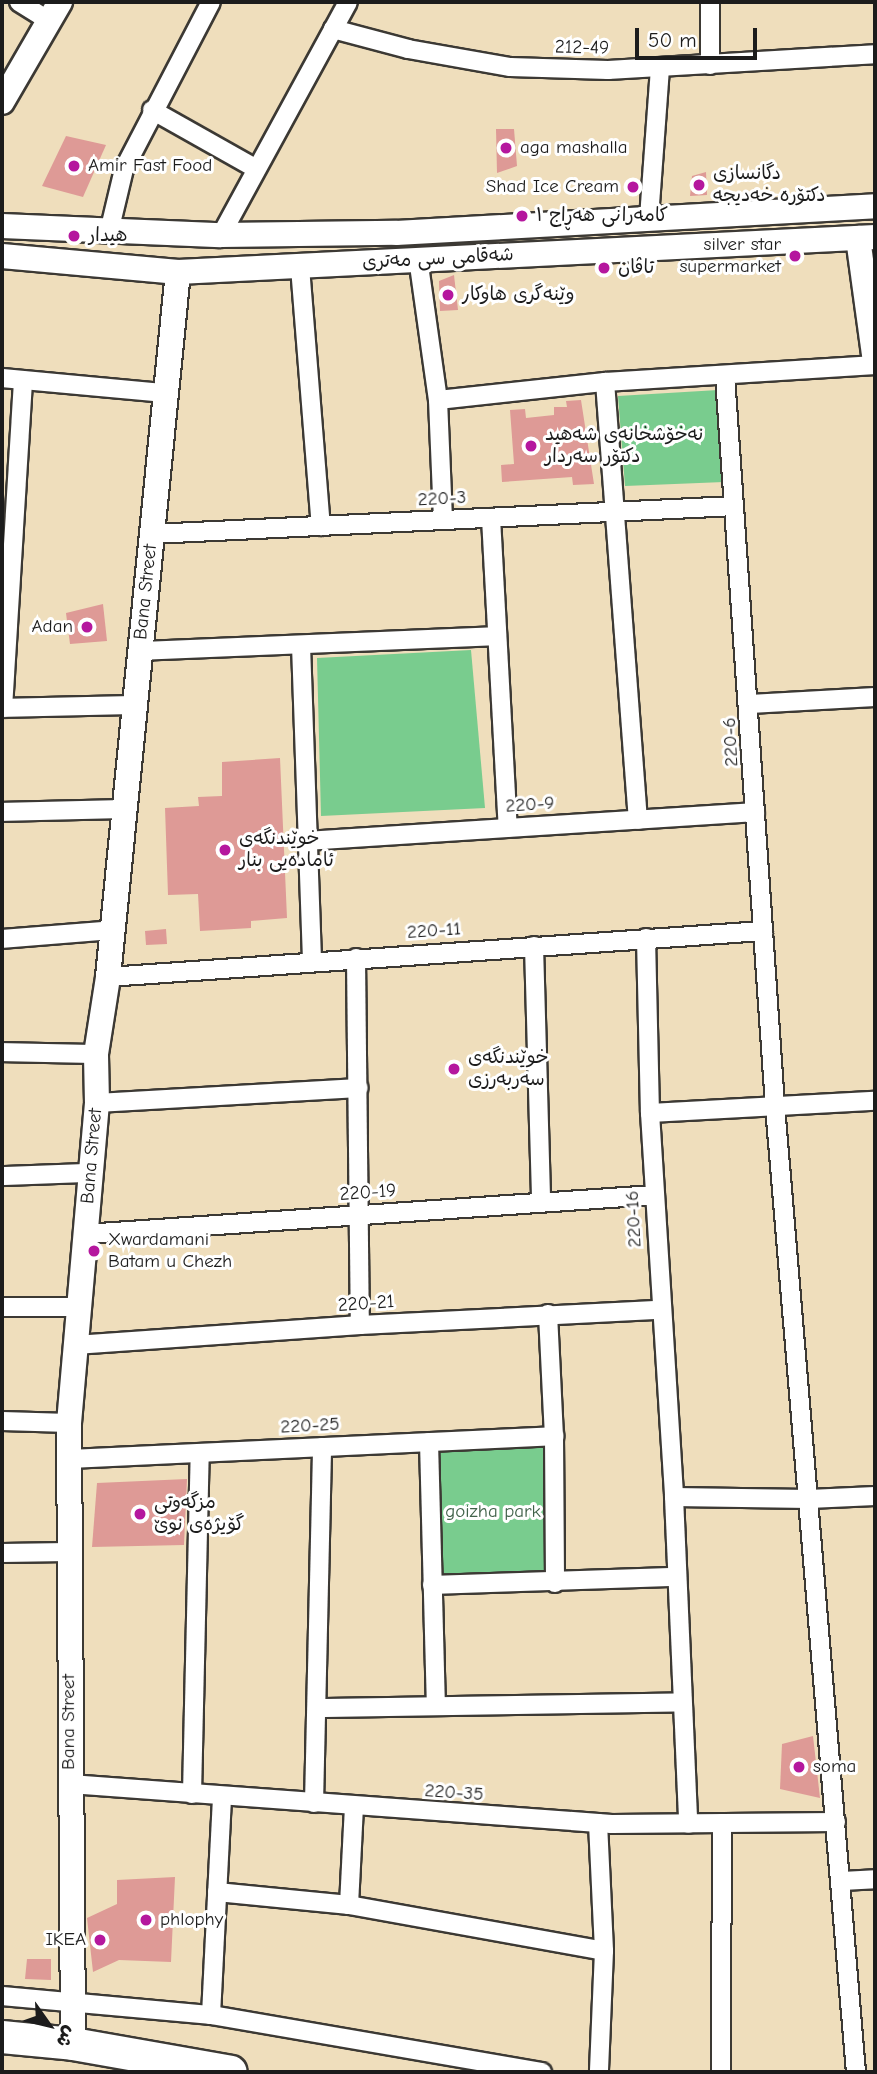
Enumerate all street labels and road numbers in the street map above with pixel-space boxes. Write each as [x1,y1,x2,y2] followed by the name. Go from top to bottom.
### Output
[555,36,609,60] street label: 212-49
[362,244,514,274] street label: شەقامی سی مەتری
[417,486,467,512] street label: 220-3
[130,543,162,641] street label: Bana Street
[718,717,744,767] street label: 220-6
[505,792,555,818] street label: 220-9
[406,918,462,944] street label: 220-11
[76,1107,108,1205] street label: Bana Street
[339,1180,397,1206] street label: 220-19
[621,1190,647,1248] street label: 220-16
[337,1291,395,1317] street label: 220-21
[280,1413,340,1439] street label: 220-25
[58,1674,80,1770] street label: Bana Street
[424,1780,484,1806] street label: 220-35

